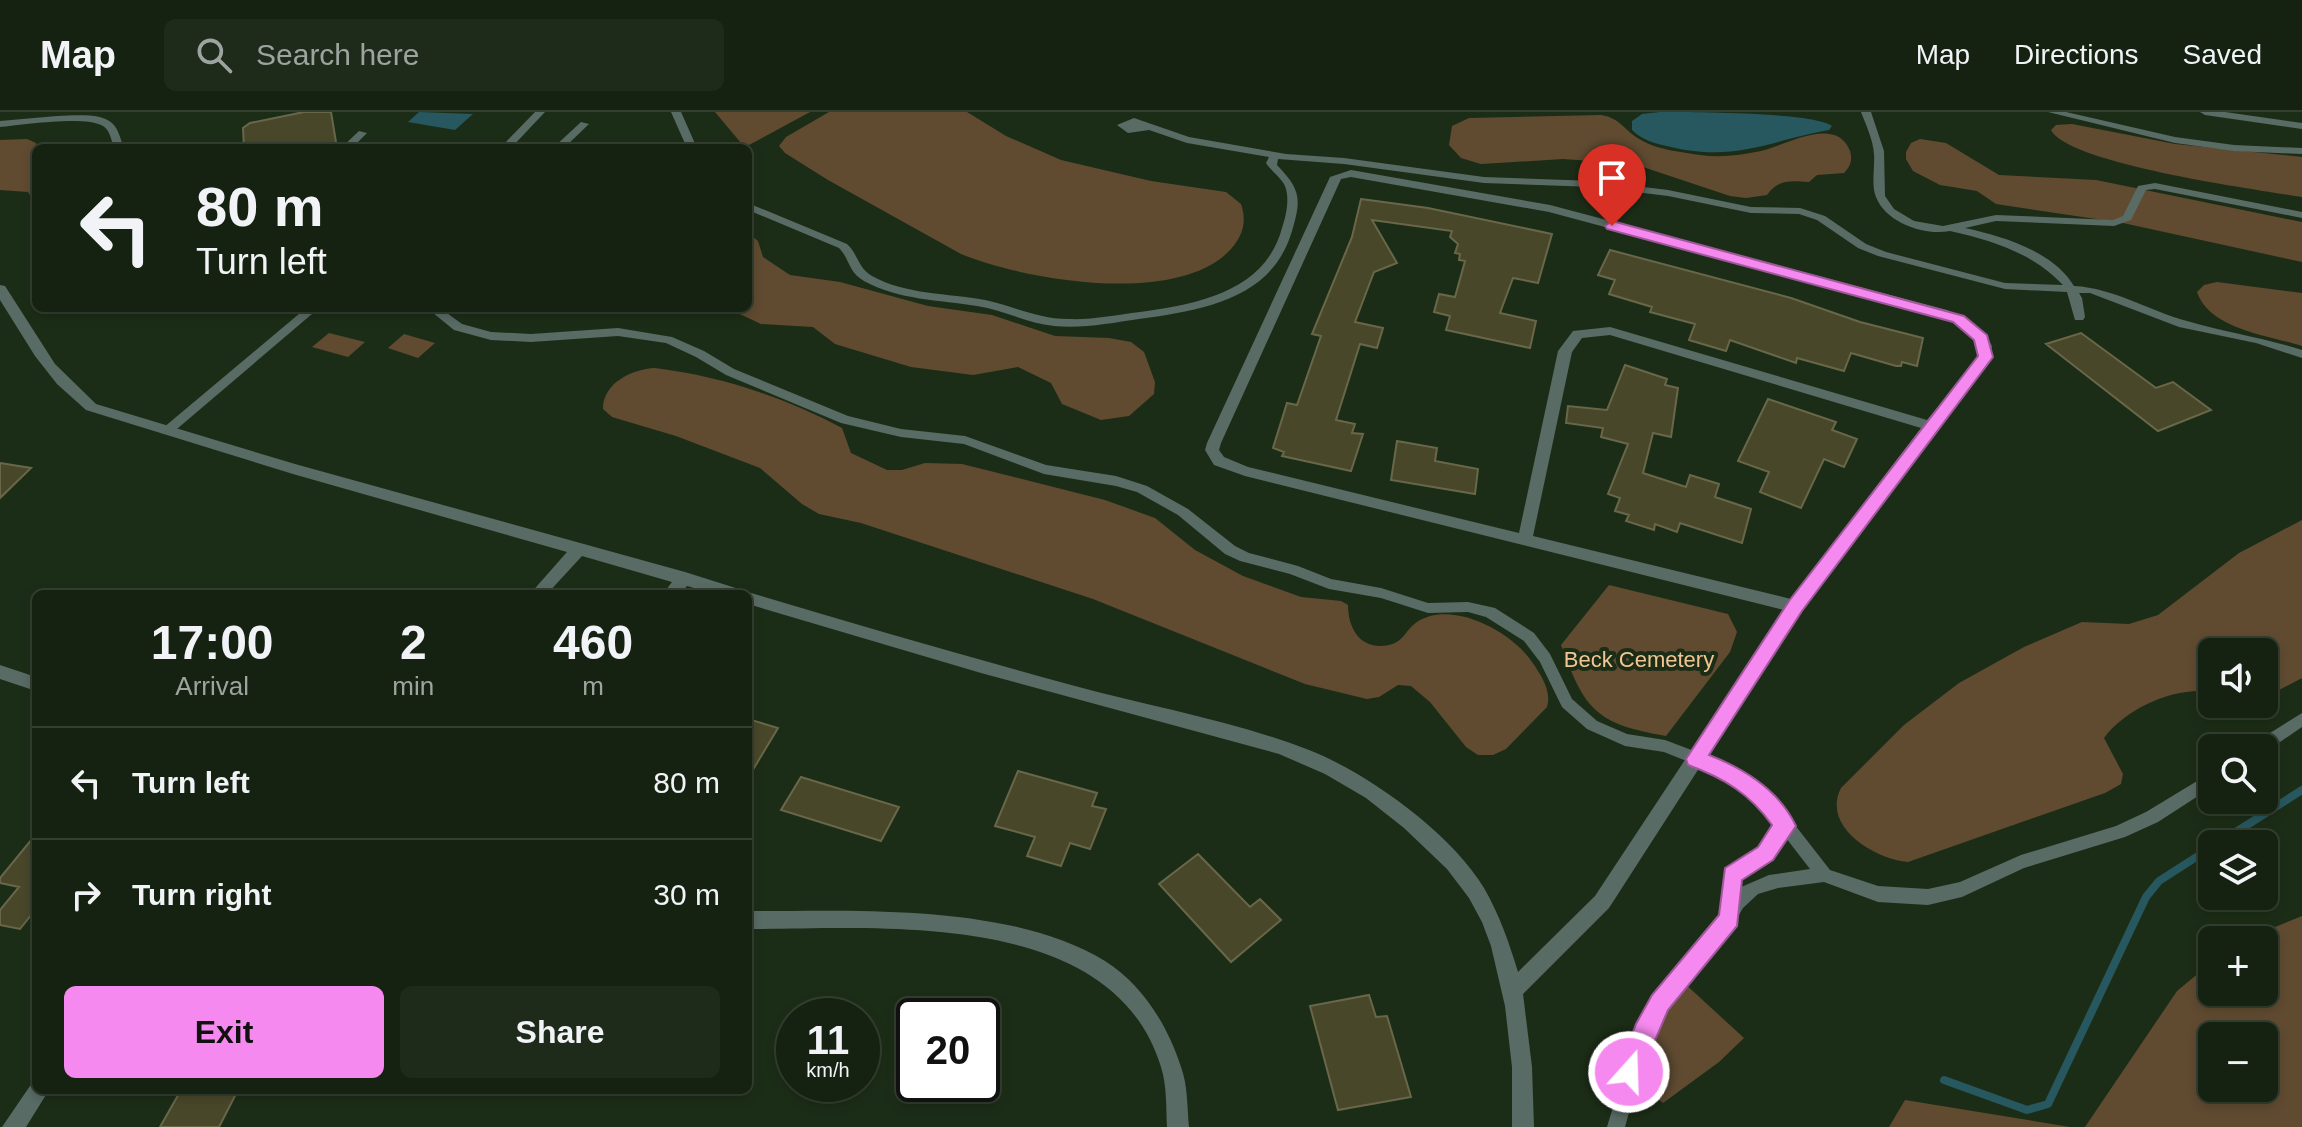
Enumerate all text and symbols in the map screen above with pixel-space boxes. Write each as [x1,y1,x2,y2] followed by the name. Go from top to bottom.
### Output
[164,19,724,91] search box
[192,33,236,77] icon: search
[40,34,116,76] text: Map
[256,38,419,71] text: Search here
[1916,39,1970,70] text: Map
[2014,39,2139,70] text: Directions
[2183,39,2262,70] text: Saved
[1578,144,1646,226] pin
[1590,156,1634,200] icon: arrive
[196,175,324,238] text: 80 m
[64,176,168,280] icon: left
[196,241,327,282] text: Turn left
[151,616,274,669] text: 17:00
[400,616,427,669] text: 2
[553,616,633,669] text: 460
[2198,638,2278,1102] map controls
[2198,638,2278,718] button: sound
[1564,647,1714,672] park label: Beck Cemetery
[175,671,249,701] text: Arrival
[392,671,434,701] text: min
[582,671,604,701] text: m
[2198,734,2278,814] button: search
[64,761,108,805] icon: left
[132,766,250,799] text: Turn left
[653,766,720,799] text: 80 m
[2198,830,2278,910] button: layers
[64,873,108,917] icon: right
[132,878,271,911] text: Turn right
[653,878,720,911] text: 30 m
[2198,926,2278,1006] button: +
[64,986,384,1078] button: Exit
[400,986,720,1078] button: Share
[896,998,1000,1102] speed limit sign: 20
[807,1018,849,1062] text: 11
[2198,1022,2278,1102] button: −
[1587,1030,1671,1114] position arrow
[806,1059,850,1081] text: km/h

